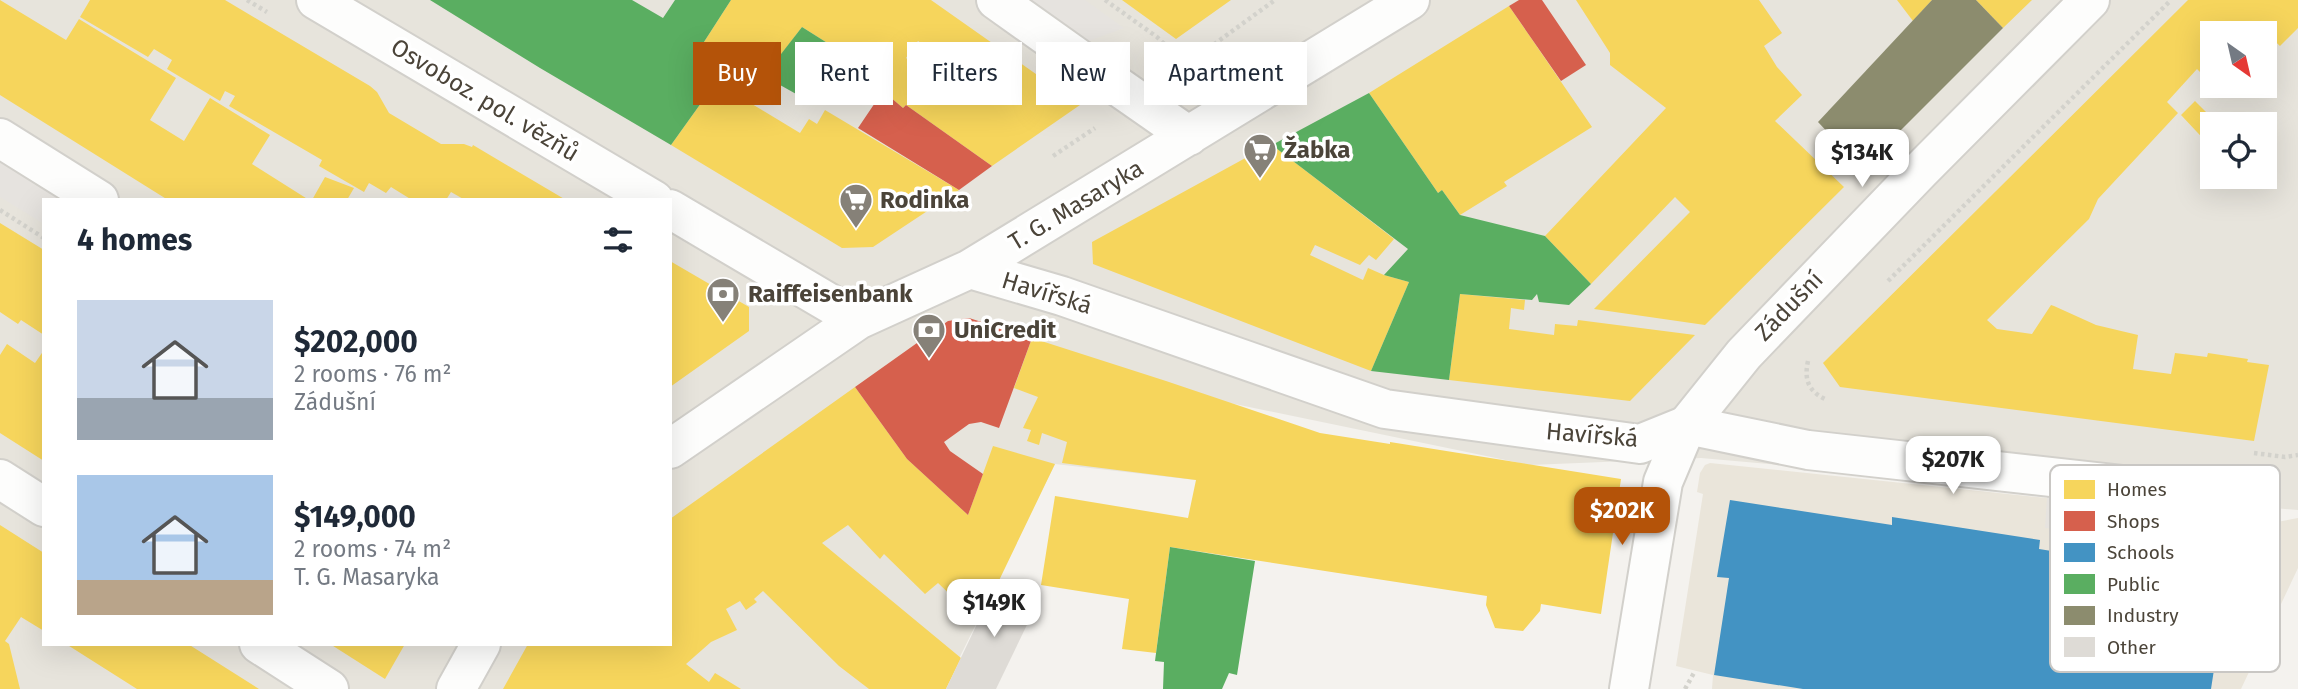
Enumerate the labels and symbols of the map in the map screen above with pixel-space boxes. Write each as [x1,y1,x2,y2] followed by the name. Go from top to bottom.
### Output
[2200,21,2277,98] north arrow
[386,33,584,167] street label: Osvoboz. pol. vězňů
[1813,130,1911,189] pin: $134K
[1241,131,1279,180] supermarket icon: Žabka
[1284,135,1350,164] place label: Žabka
[1004,154,1148,256] street label: T. G. Masaryka
[837,181,875,230] supermarket icon: Rodinka
[880,186,970,214] place label: Rodinka
[1749,265,1829,347] street label: Zádušní
[999,266,1095,320] street label: Havířská
[704,275,742,324] bank icon: Raiffeisenbank
[748,280,913,308] place label: Raiffeisenbank
[910,311,948,360] bank icon: UniCredit
[954,316,1057,344] place label: UniCredit
[1545,417,1639,453] street label: Havířská
[1904,436,2002,496] pin: $207K
[2050,465,2280,672] legend
[2107,478,2167,501] text: Homes
[1573,488,1671,547] pin: $202K
[2107,510,2160,533] text: Shops
[2107,541,2174,564] text: Schools
[2107,573,2160,596] text: Public
[945,580,1043,639] pin: $149K
[2107,604,2179,627] text: Industry
[2107,636,2156,659] text: Other

